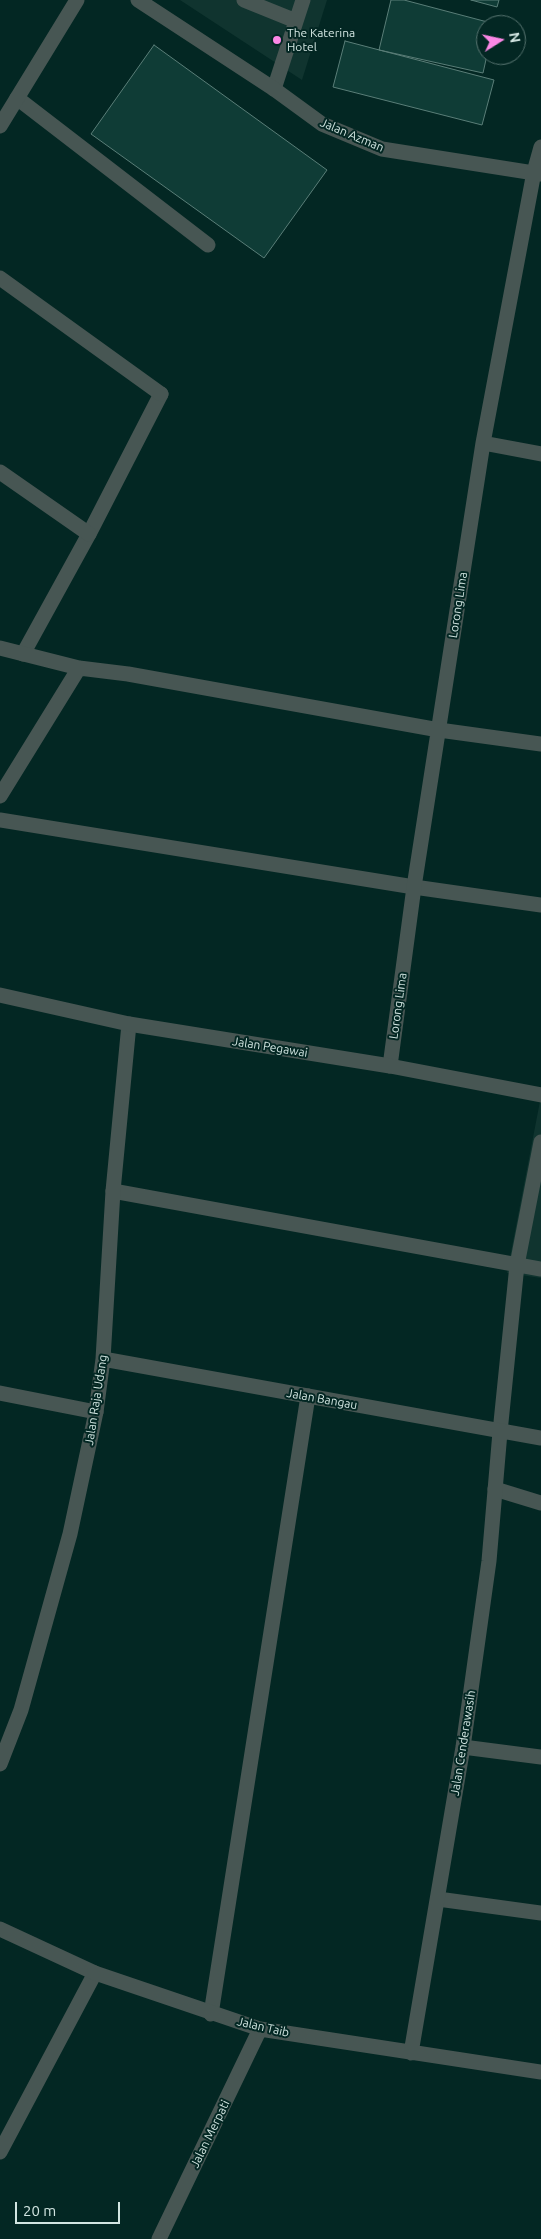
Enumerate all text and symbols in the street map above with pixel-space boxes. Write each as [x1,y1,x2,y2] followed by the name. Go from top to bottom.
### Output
[476,15,526,65] north arrow
[287,26,355,54] place label: The Katerina Hotel
[506,31,524,44] text: N
[271,34,283,46] marker: The Katerina Hotel
[318,115,386,155] street label: Jalan Azman
[446,571,470,639] street label: Lorong Lima
[386,972,410,1040] street label: Lorong Lima
[231,1034,309,1060] street label: Jalan Pegawai
[82,1354,110,1446] street label: Jalan Raja Udang
[286,1386,358,1412] street label: Jalan Bangau
[448,1689,478,1797] street label: Jalan Cenderawasih
[235,2014,291,2040] street label: Jalan Taib
[187,2098,233,2170] street label: Jalan Merpati
[18,2192,122,2224] scale bar
[23,2202,56,2219] text: 20 m

